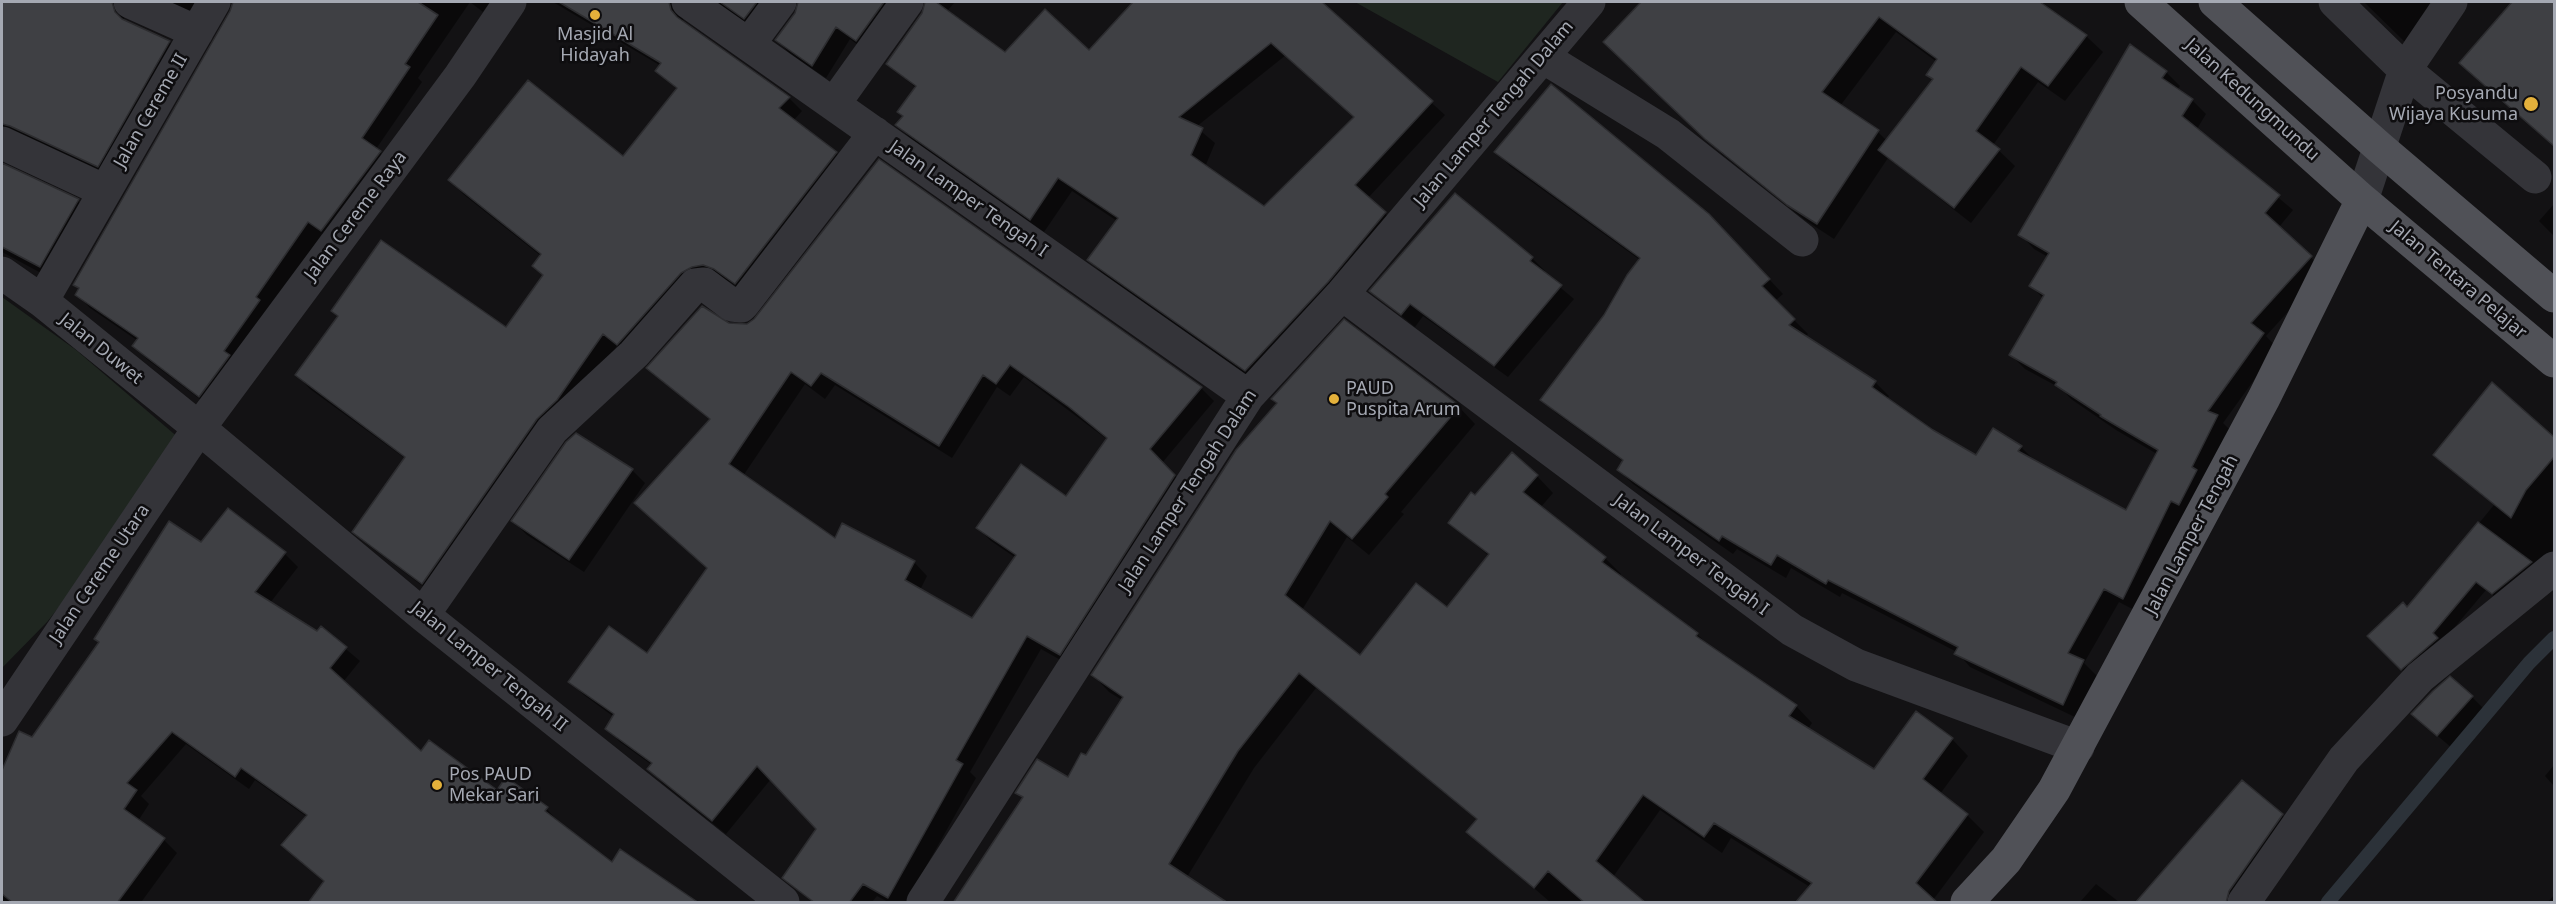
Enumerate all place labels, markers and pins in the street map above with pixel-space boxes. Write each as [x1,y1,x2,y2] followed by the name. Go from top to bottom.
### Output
[588,8,602,22] marker: Masjid Al Hidayah
[557,24,633,66] place label: Masjid Al Hidayah
[2389,83,2518,125] place label: Posyandu Wijaya Kusuma
[2522,95,2540,113] marker: Posyandu Wijaya Kusuma
[1346,378,1461,420] place label: PAUD Puspita Arum
[1327,392,1341,406] marker: PAUD Puspita Arum
[449,764,539,806] place label: Pos PAUD Mekar Sari
[430,778,444,792] marker: Pos PAUD Mekar Sari

